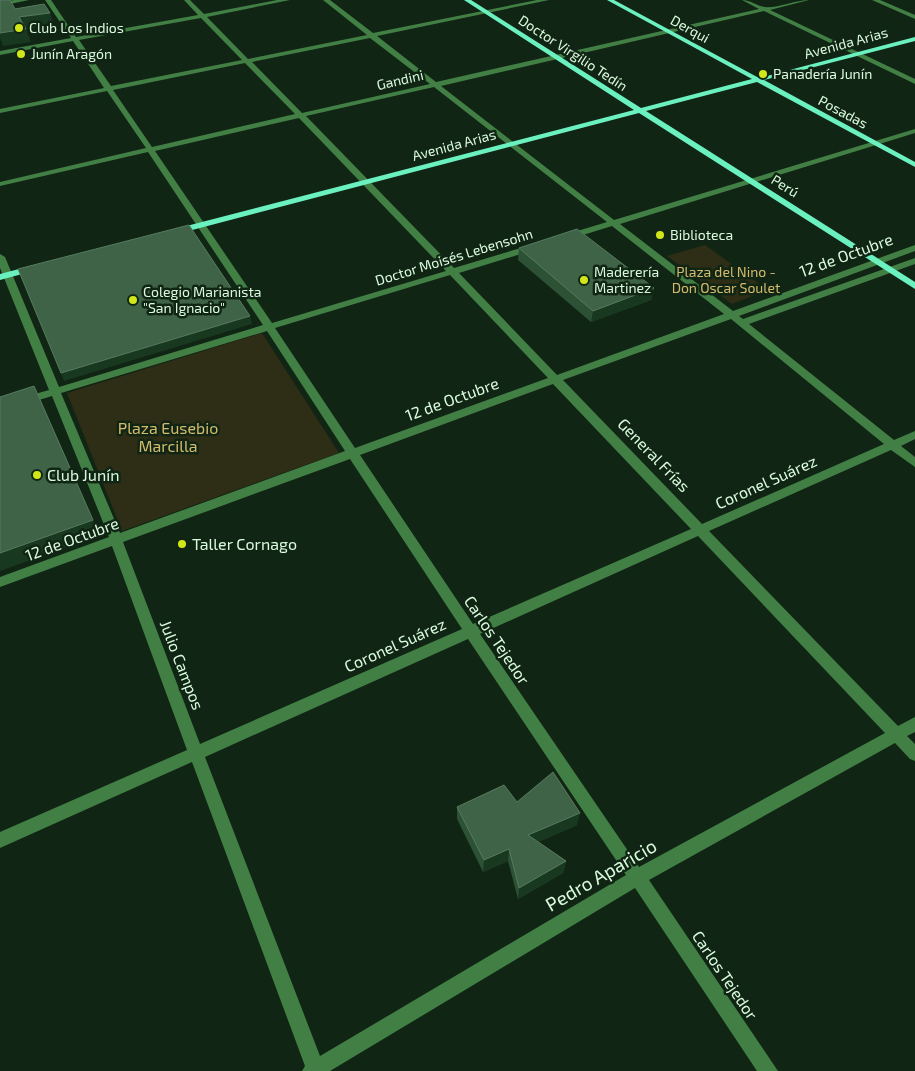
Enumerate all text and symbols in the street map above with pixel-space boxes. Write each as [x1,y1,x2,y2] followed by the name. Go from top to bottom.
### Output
[516,11,631,94] street label: Doctor Virgilio Tedín
[668,11,713,46] street label: Derqui
[29,19,124,36] place label: Club Los Indios
[13,22,25,34] marker: Club Los Indios
[802,23,890,62] street label: Avenida Arias
[31,45,112,62] place label: Junín Aragón
[15,48,27,60] marker: Junín Aragón
[773,65,872,82] place label: Panadería Junín
[375,66,425,93] street label: Gandini
[757,68,769,80] marker: Panadería Junín
[816,91,871,132] street label: Posadas
[410,125,498,164] street label: Avenida Arias
[768,171,802,201] street label: Perú
[373,224,535,289] street label: Doctor Moisés Lebensohn
[670,226,733,243] place label: Biblioteca
[654,229,666,241] marker: Biblioteca
[797,229,895,280] street label: 12 de Octubre
[594,263,659,296] place label: Maderería Martinez
[672,263,780,296] park label: Plaza del Nino - Don Oscar Soulet
[578,274,590,286] marker: Maderería Martinez
[143,283,261,316] place label: Colegio Marianista "San Ignacio"
[127,294,139,306] marker: Colegio Marianista "San Ignacio"
[403,373,501,424] street label: 12 de Octubre
[614,414,694,496] street label: General Frías
[118,418,218,455] park label: Plaza Eusebio Marcilla
[712,451,820,512] street label: Coronel Suárez
[47,465,120,484] place label: Club Junín
[31,469,43,481] marker: Club Junín
[23,513,121,564] street label: 12 de Octubre
[192,534,297,553] place label: Taller Cornago
[176,538,188,550] marker: Taller Cornago
[460,592,534,689] street label: Carlos Tejedor
[341,614,449,675] street label: Coronel Suárez
[157,617,208,712] street label: Julio Campos
[541,833,660,916] street label: Pedro Aparicio
[688,927,762,1024] street label: Carlos Tejedor

